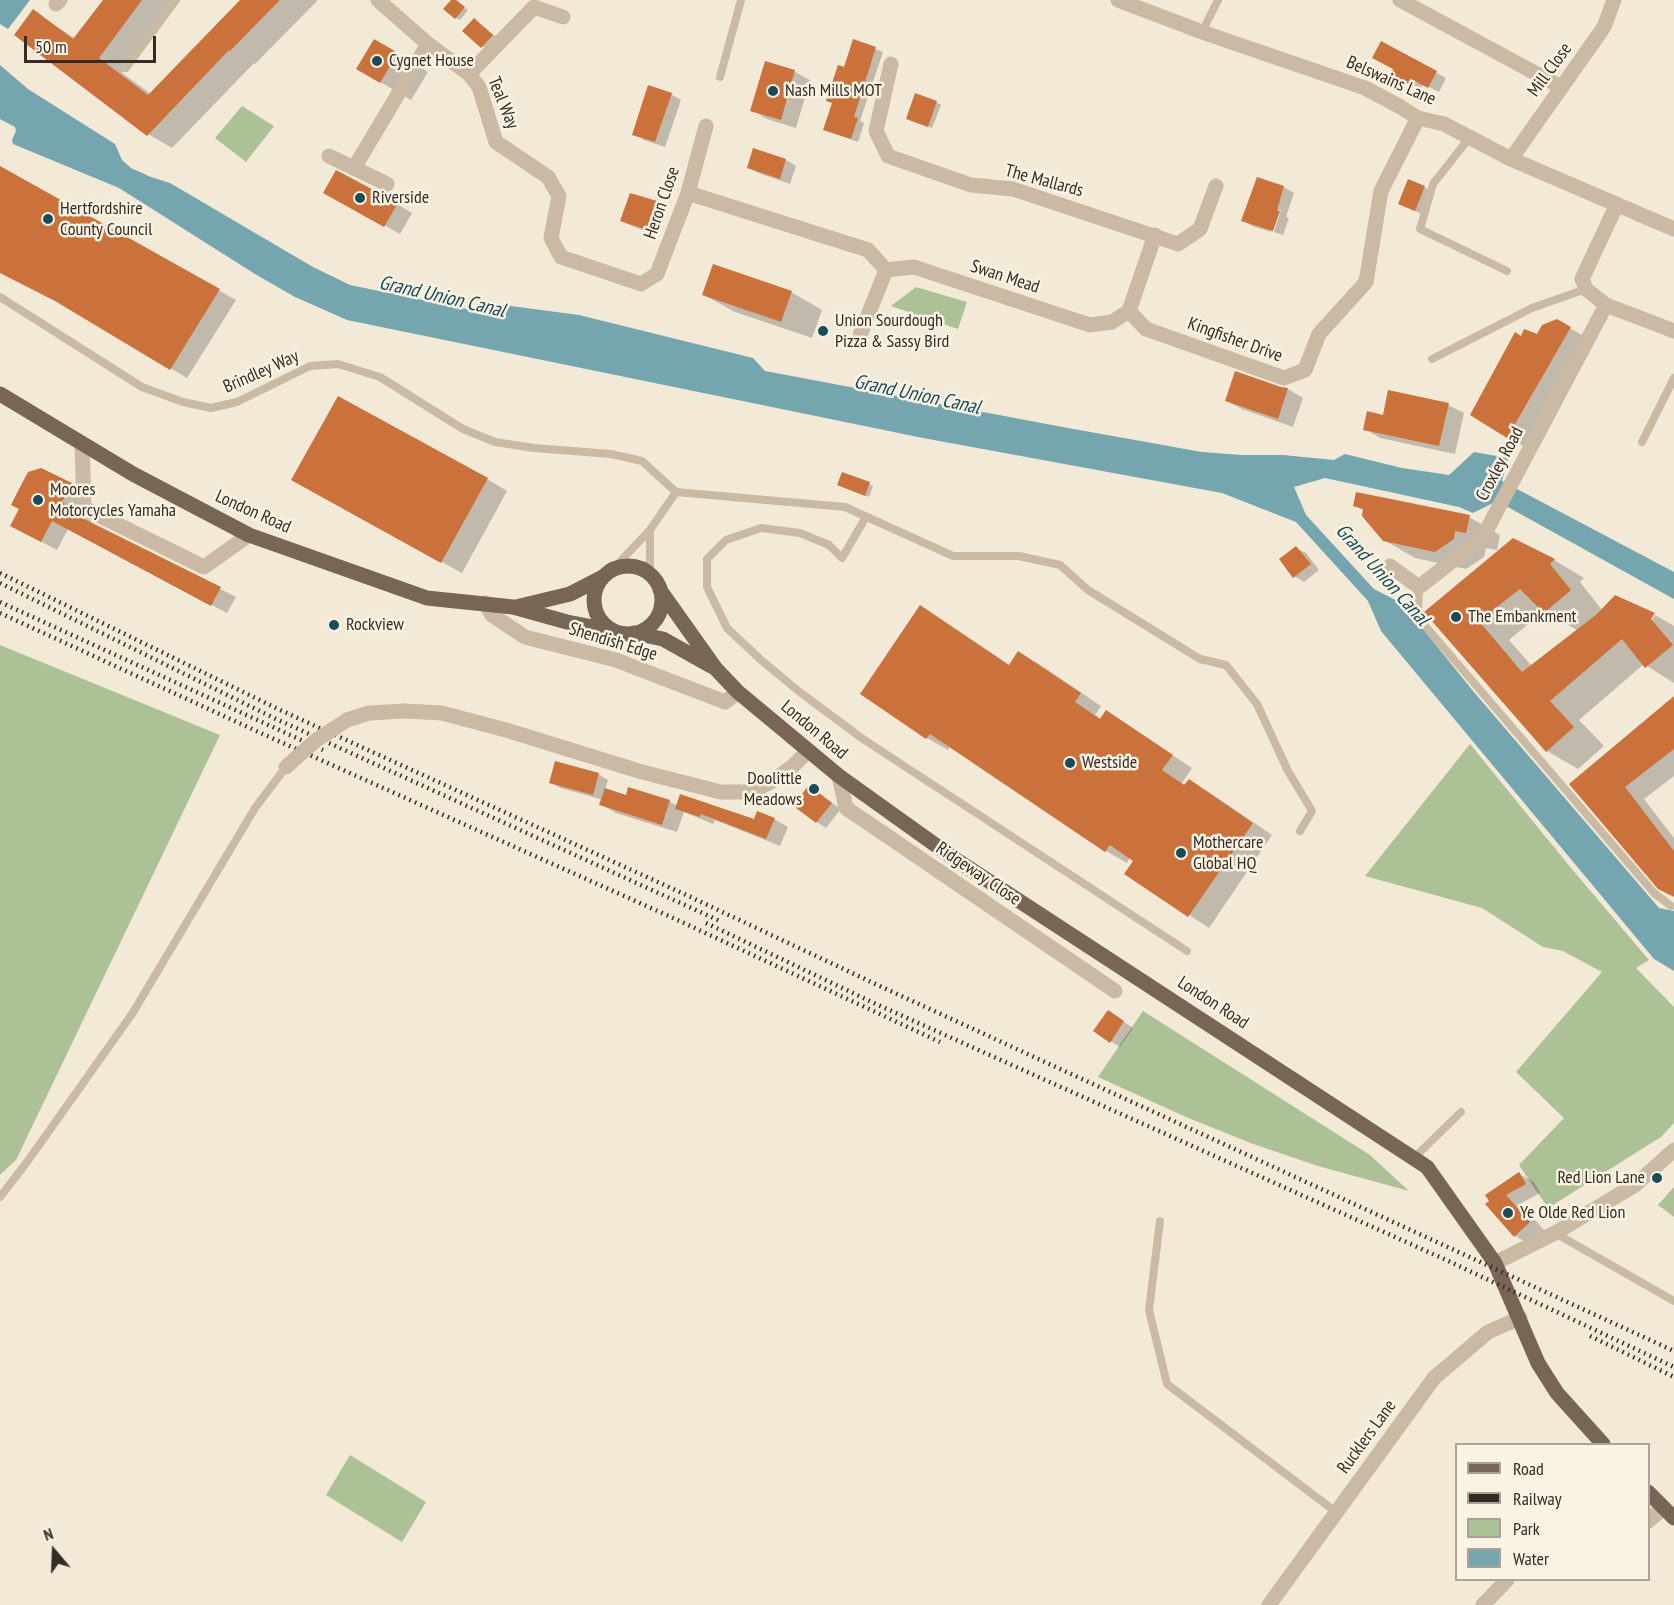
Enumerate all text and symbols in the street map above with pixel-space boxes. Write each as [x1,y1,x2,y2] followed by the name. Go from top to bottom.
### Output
[27,24,159,62] scale bar
[35,35,67,58] text: 50 m
[1523,39,1577,101] street label: Mill Close
[389,50,474,72] place label: Cygnet House
[1343,52,1439,110] street label: Belswains Lane
[370,54,384,68] marker: Cygnet House
[483,74,523,132] street label: Teal Way
[785,80,882,102] place label: Nash Mills MOT
[766,84,780,98] marker: Nash Mills MOT
[1002,160,1086,202] street label: The Mallards
[640,164,684,242] street label: Heron Close
[372,187,429,209] place label: Riverside
[353,191,367,205] marker: Riverside
[60,198,152,240] place label: Hertfordshire County Council
[41,212,55,226] marker: Hertfordshire County Council
[968,256,1042,298] street label: Swan Mead
[377,271,507,323] water label: Grand Union Canal
[835,310,949,352] place label: Union Sourdough Pizza & Sassy Bird
[1185,313,1285,367] street label: Kingfisher Drive
[816,324,830,338] marker: Union Sourdough Pizza & Sassy Bird
[220,346,302,398] street label: Brindley Way
[852,370,982,420] water label: Grand Union Canal
[1472,423,1528,505] street label: Croxley Road
[50,479,176,522] place label: Moores Motorcycles Yamaha
[212,486,294,538] street label: London Road
[31,493,45,507] marker: Moores Motorcycles Yamaha
[1330,519,1434,631] water label: Grand Union Canal
[1468,606,1577,628] place label: The Embankment
[1449,610,1463,624] marker: The Embankment
[346,614,404,636] place label: Rockview
[327,618,341,632] marker: Rockview
[566,618,660,666] street label: Shendish Edge
[776,696,852,764] street label: London Road
[1082,752,1137,774] place label: Westside
[1063,756,1077,770] marker: Westside
[744,768,802,810] place label: Doolittle Meadows
[807,782,821,796] marker: Doolittle Meadows
[1193,832,1263,874] place label: Mothercare Global HQ
[932,838,1024,910] street label: Ridgeway Close
[1174,846,1188,860] marker: Mothercare Global HQ
[1173,972,1253,1034] street label: London Road
[1557,1167,1645,1189] place label: Red Lion Lane
[1650,1171,1664,1185] marker: Red Lion Lane
[1520,1202,1625,1224] place label: Ye Olde Red Lion
[1501,1206,1515,1220] marker: Ye Olde Red Lion
[1333,1396,1401,1478] street label: Rucklers Lane
[1455,1443,1650,1581] legend
[1513,1457,1544,1480] text: Road
[1513,1487,1562,1510] text: Railway
[1513,1517,1540,1540] text: Park
[24,1521,84,1581] north arrow
[41,1523,55,1545] text: N
[1513,1547,1549,1570] text: Water

